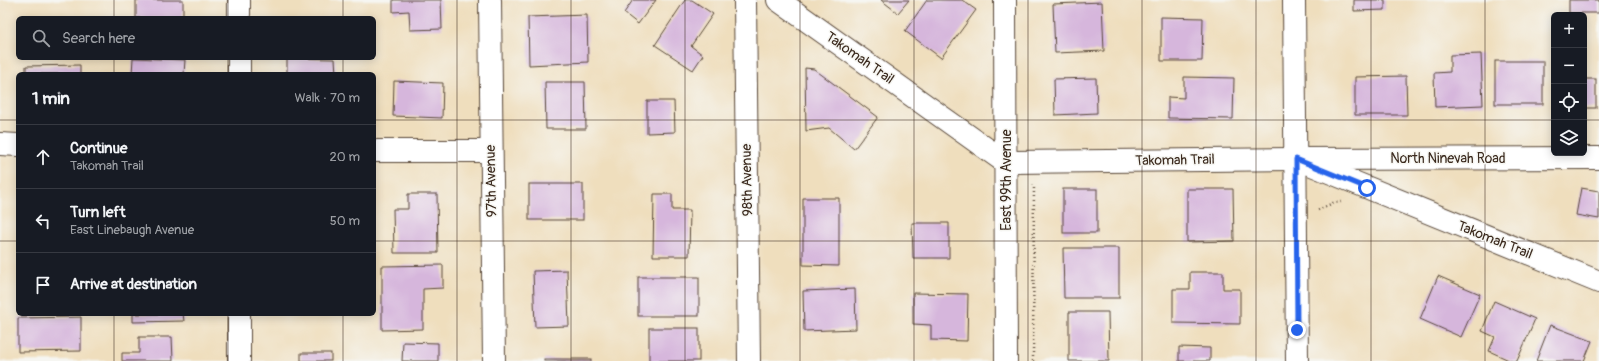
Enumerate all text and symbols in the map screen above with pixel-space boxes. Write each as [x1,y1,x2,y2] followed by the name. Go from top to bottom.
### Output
[1551,12,1587,156] map controls
[1551,12,1587,48] button: +
[16,16,376,60] search box
[30,27,52,49] icon: search
[823,28,897,88] street label: Takomah Trail
[62,29,135,48] text: Search here
[1551,48,1587,84] button: −
[1551,84,1587,120] button: locate
[32,88,70,109] text: 1 min
[294,90,360,106] text: Walk · 70 m
[1551,120,1587,156] button: layers
[998,129,1015,231] street label: East 99th Avenue
[70,139,128,158] text: Continue
[738,143,756,216] street label: 98th Avenue
[482,144,500,218] street label: 97th Avenue
[32,146,54,168] icon: ahead
[329,149,360,165] text: 20 m
[1390,150,1506,167] street label: North Ninevah Road
[1135,151,1215,169] street label: Takomah Trail
[70,158,144,174] text: Takomah Trail
[1358,179,1376,197] route start
[70,203,126,222] text: Turn left
[32,210,54,232] icon: left
[330,213,360,229] text: 50 m
[1455,217,1535,263] street label: Takomah Trail
[70,222,194,238] text: East Linebaugh Avenue
[32,274,54,296] icon: arrive
[70,275,197,294] text: Arrive at destination
[1288,321,1306,339] route end

